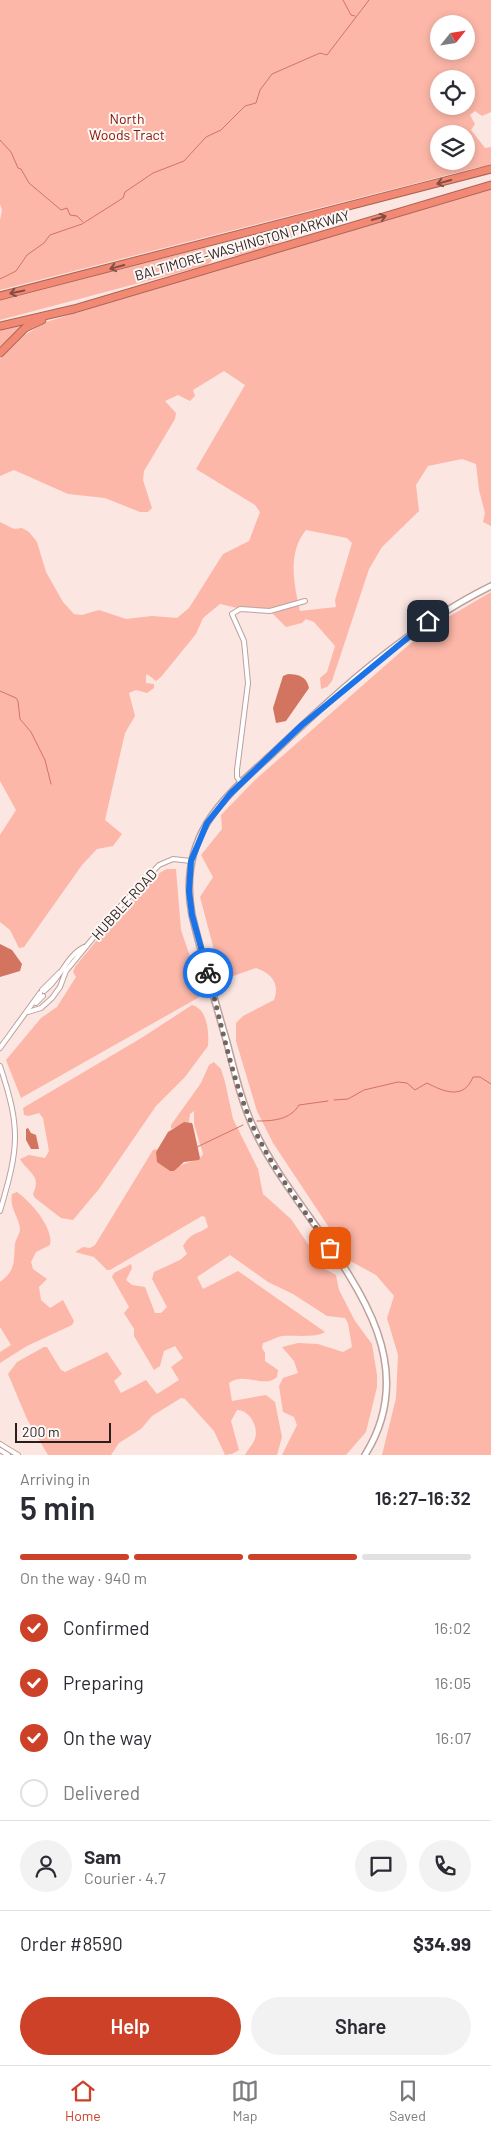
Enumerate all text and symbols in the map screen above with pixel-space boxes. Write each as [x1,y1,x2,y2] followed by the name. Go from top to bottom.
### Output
[430,15,475,60] north arrow
[430,15,475,170] map controls
[430,70,475,115] button: locate
[89,110,165,143] park label: North Woods Tract
[430,125,475,170] button: layers
[436,177,452,187] one-way arrow
[133,206,351,284] street label: BALTIMORE-WASHINGTON PARKWAY
[370,213,386,222] one-way arrow
[110,263,126,272] one-way arrow
[10,288,26,298] one-way arrow
[407,600,449,642] pin
[414,607,442,635] icon: home
[88,865,160,943] street label: HUBBLE ROAD
[183,948,233,998] courier
[194,959,222,987] icon: bike
[309,1227,351,1269] pin
[316,1234,344,1262] icon: bag
[15,1420,111,1443] scale bar
[22,1423,60,1440] text: 200 m
[20,1469,90,1488] text: Arriving in
[375,1486,471,1509] text: 16:27–16:32
[20,1488,95,1526] text: 5 min
[20,1568,147,1587] text: On the way · 940 m
[20,1614,48,1642] icon: check
[63,1616,150,1639] text: Confirmed
[434,1618,471,1637] text: 16:02
[20,1669,48,1697] icon: check
[63,1671,144,1694] text: Preparing
[434,1673,471,1692] text: 16:05
[20,1724,48,1752] icon: check
[63,1726,152,1749] text: On the way
[435,1728,471,1747] text: 16:07
[63,1781,140,1804] text: Delivered
[20,1840,72,1892] button: person
[355,1840,407,1892] button: chat
[419,1840,471,1892] button: phone
[84,1845,121,1868] text: Sam
[84,1868,166,1887] text: Courier · 4.7
[20,1932,123,1955] text: Order #8590
[413,1932,471,1955] text: $34.99
[20,1997,241,2055] button: Help
[251,1997,471,2055] button: Share
[65,2077,101,2124] tab: Home
[231,2077,259,2124] tab: Map
[389,2077,426,2124] tab: Saved

